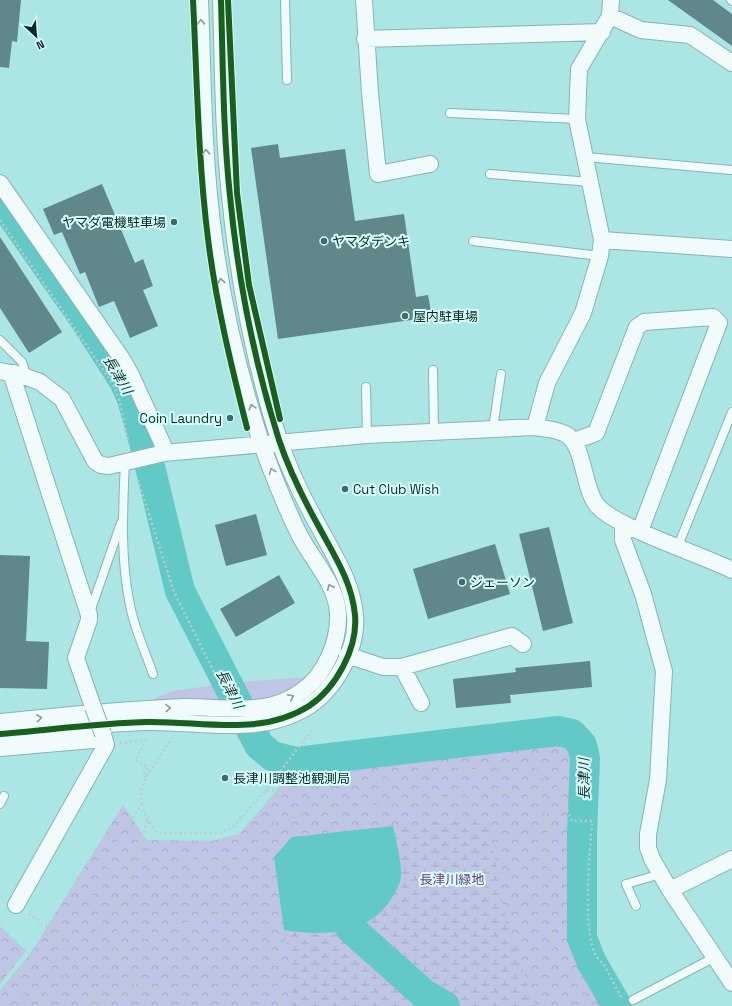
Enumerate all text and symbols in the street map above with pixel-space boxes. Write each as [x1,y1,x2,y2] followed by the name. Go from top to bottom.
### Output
[16,16,56,56] north arrow
[196,19,205,25] one-way arrow
[34,37,47,53] text: N
[201,149,210,155] one-way arrow
[62,214,166,231] place label: ヤマダ電機駐車場
[169,217,179,227] marker: ヤマダ電機駐車場
[332,233,410,250] place label: ヤマダデンキ
[319,236,329,246] marker: ヤマダデンキ
[218,278,226,284] one-way arrow
[413,308,478,325] place label: 屋内駐車場
[400,311,410,321] marker: 屋内駐車場
[99,352,138,399] water label: 長津川
[248,404,257,411] one-way arrow
[140,410,222,427] place label: Coin Laundry
[225,413,235,423] marker: Coin Laundry
[269,467,277,474] one-way arrow
[353,481,439,498] place label: Cut Club Wish
[340,484,350,494] marker: Cut Club Wish
[470,574,535,591] place label: ジェーソン
[457,577,467,587] marker: ジェーソン
[327,583,335,591] one-way arrow
[212,666,248,714] water label: 長津川
[286,695,294,702] one-way arrow
[165,704,171,713] one-way arrow
[36,714,42,723] one-way arrow
[575,756,593,800] water label: 長津川
[233,770,350,787] place label: 長津川調整池観測局
[220,773,230,783] marker: 長津川調整池観測局
[419,871,485,888] park label: 長津川緑地

